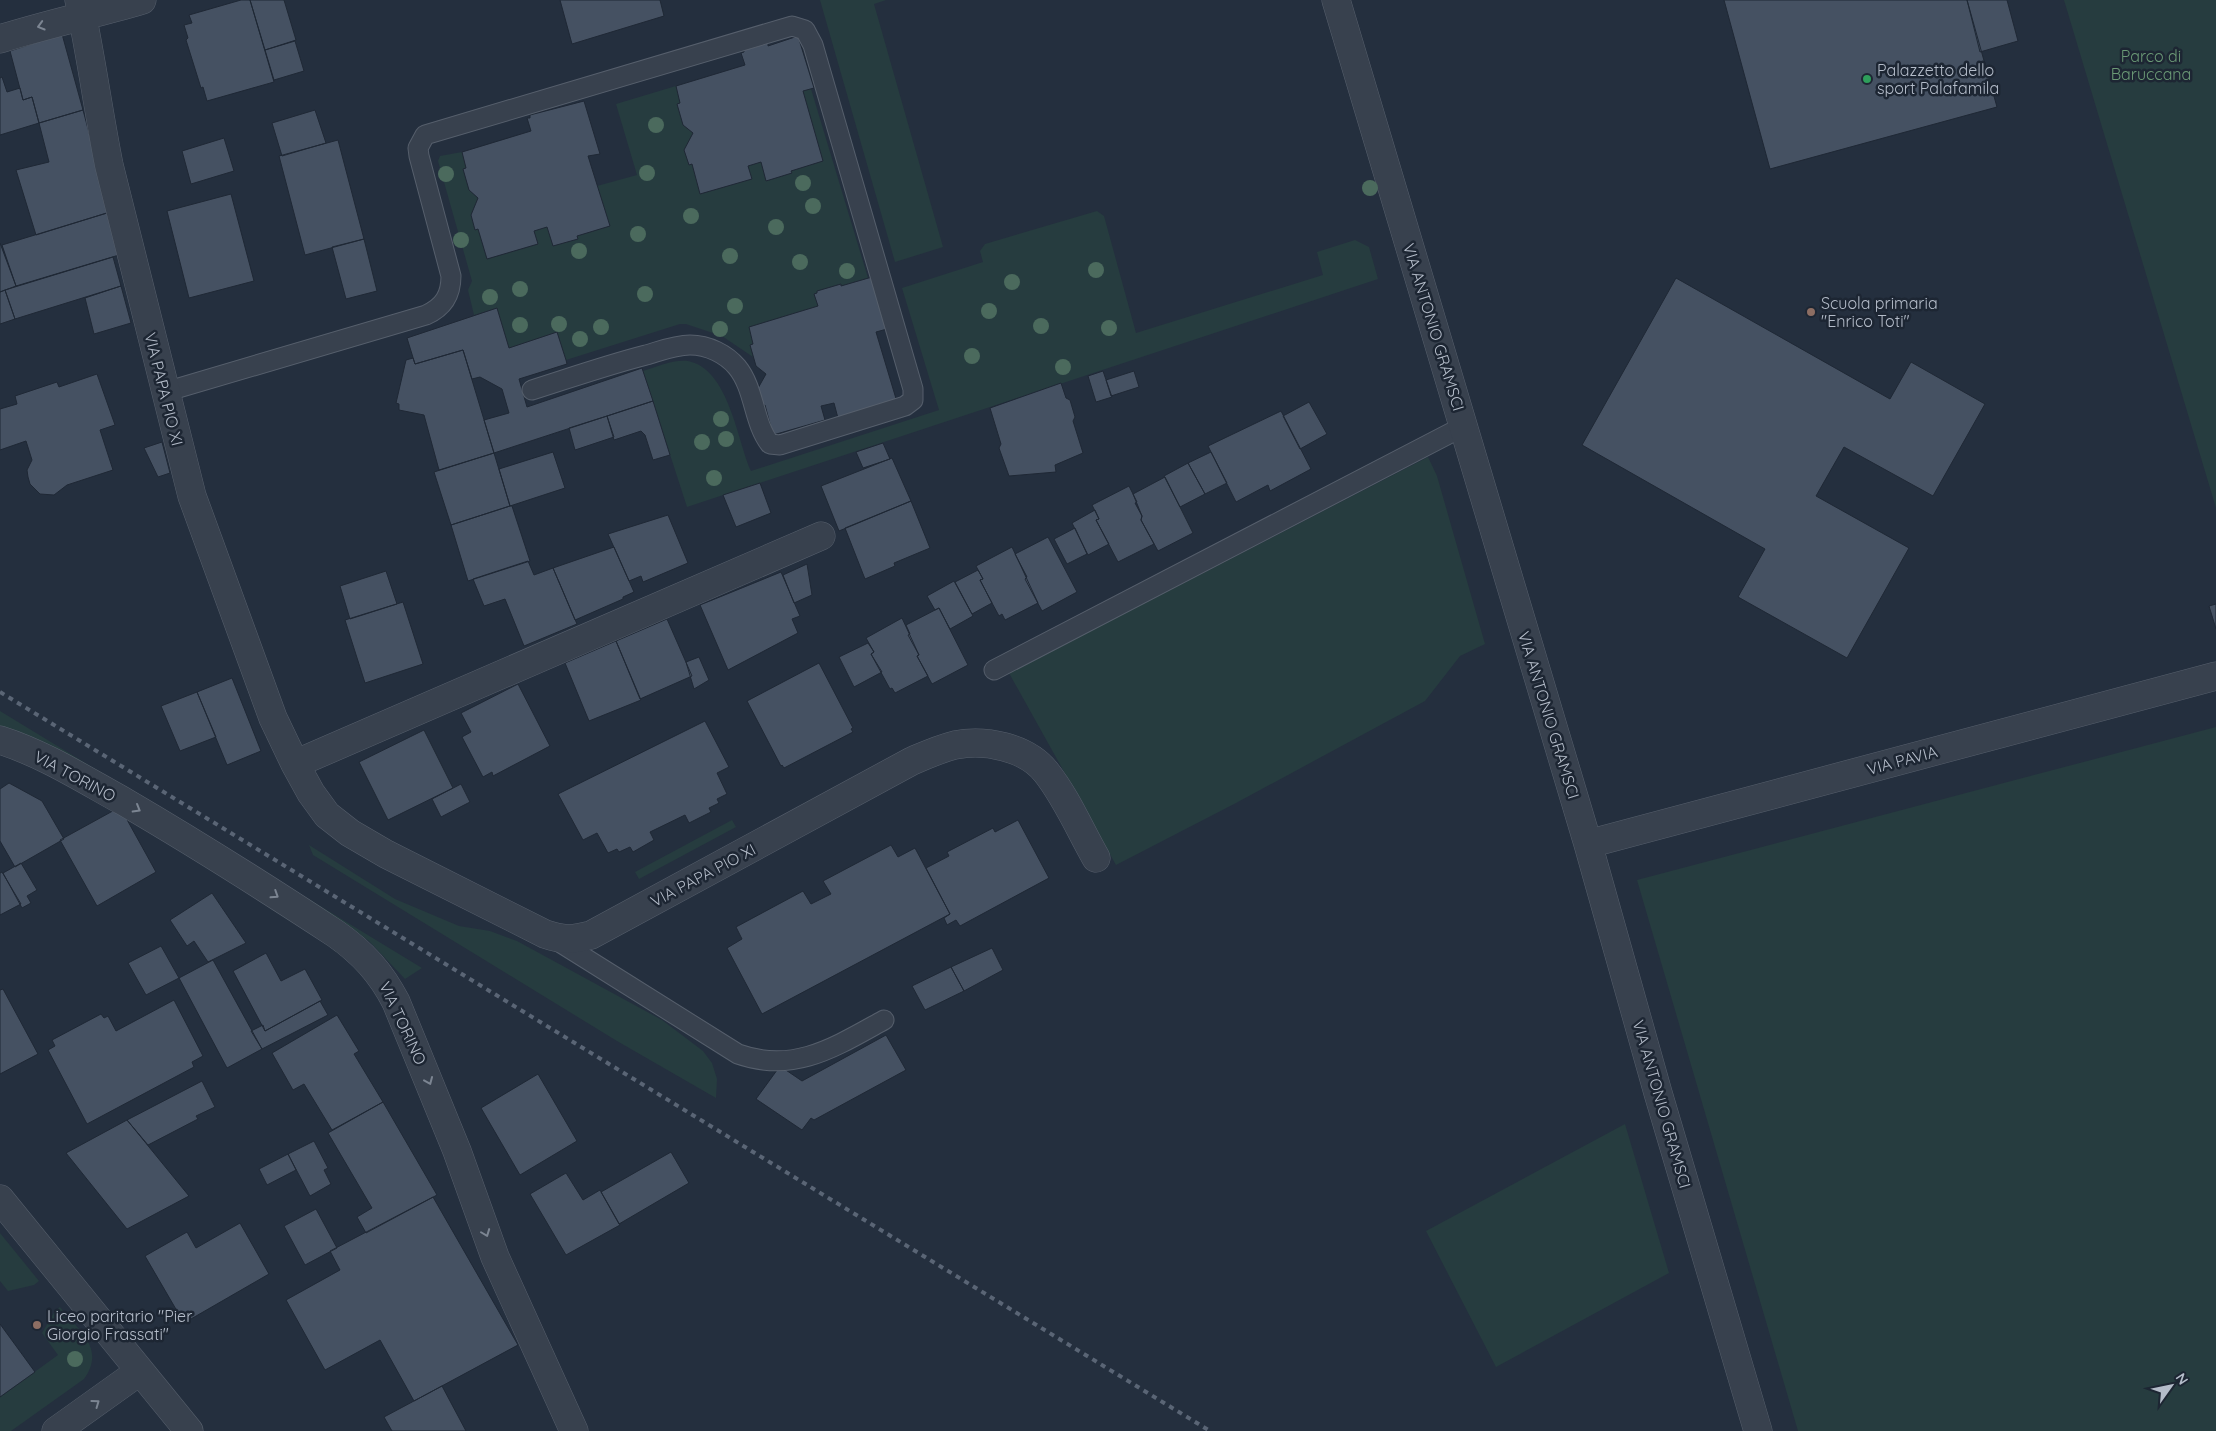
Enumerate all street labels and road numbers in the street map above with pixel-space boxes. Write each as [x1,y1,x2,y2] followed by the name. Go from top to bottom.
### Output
[1399,241,1469,413] street label: VIA ANTONIO GRAMSCI
[140,330,188,448] street label: VIA PAPA PIO XI
[1514,629,1584,801] street label: VIA ANTONIO GRAMSCI
[1865,741,1939,779] street label: VIA PAVIA
[31,746,119,806] street label: VIA TORINO
[647,839,759,911] street label: VIA PAPA PIO XI
[375,978,431,1068] street label: VIA TORINO
[1628,1018,1696,1190] street label: VIA ANTONIO GRAMSCI

